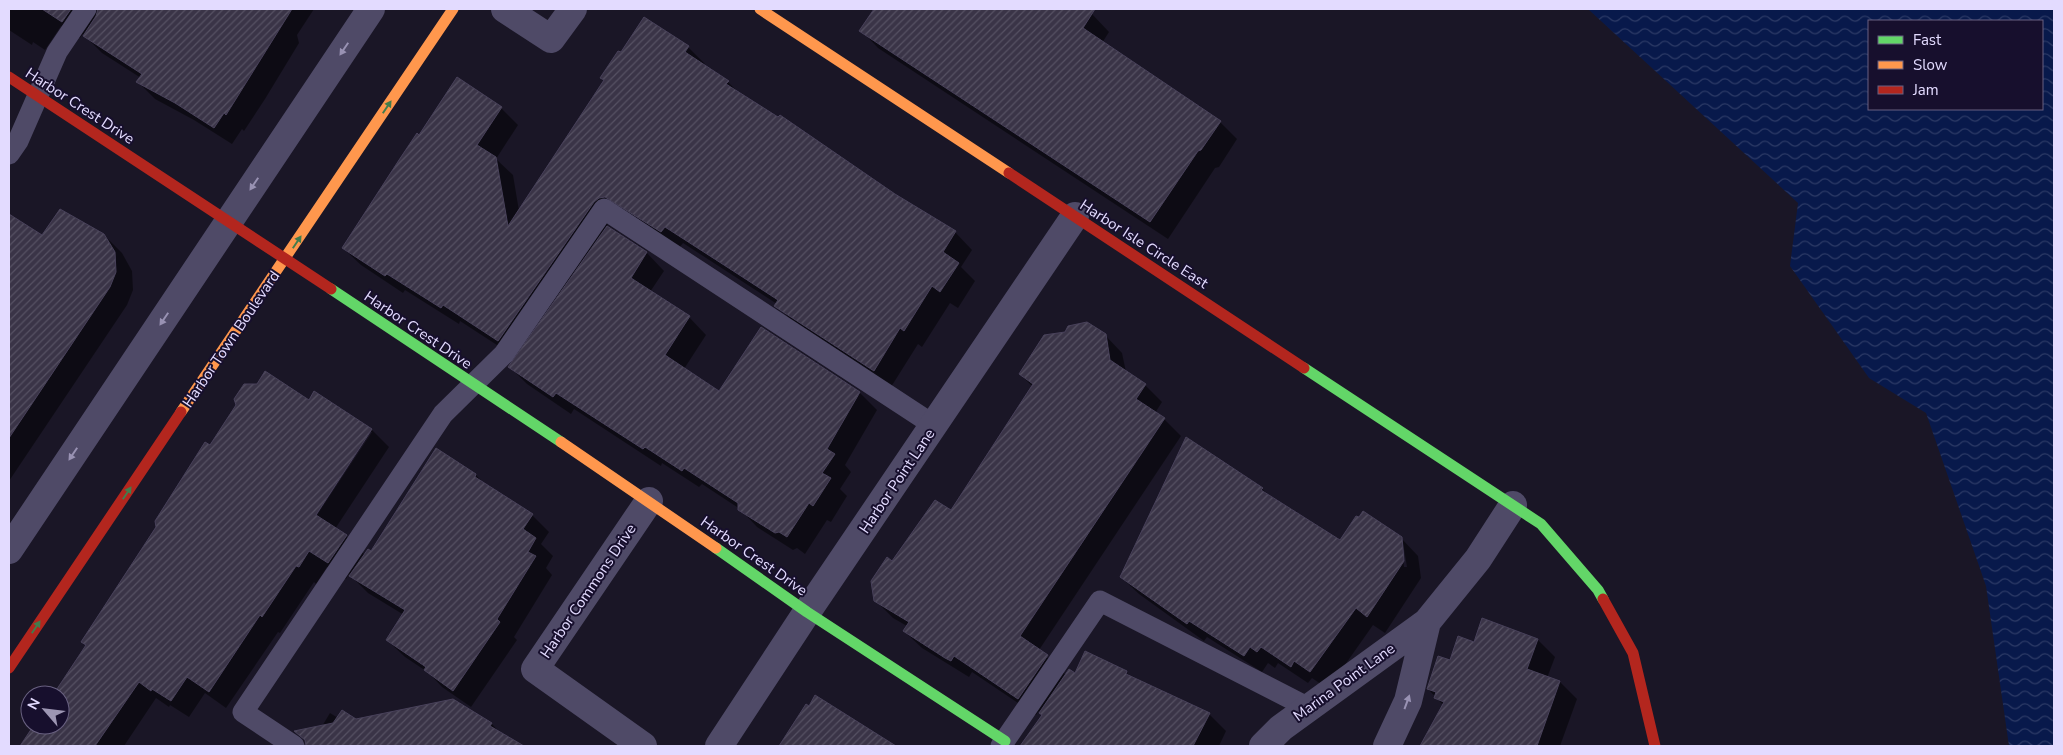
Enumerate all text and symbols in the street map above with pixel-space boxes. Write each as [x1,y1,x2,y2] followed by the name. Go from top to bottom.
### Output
[1868,20,2043,110] legend
[1913,30,1942,50] text: Fast
[339,43,349,56] one-way arrow
[1913,55,1948,75] text: Slow
[22,63,138,149] street label: Harbor Crest Drive
[1912,80,1939,100] text: Jam
[382,101,392,114] one-way arrow
[249,178,259,191] one-way arrow
[1076,195,1213,293] street label: Harbor Isle Circle East
[292,236,301,249] one-way arrow
[178,267,284,411] street label: Harbor Town Boulevard
[360,286,476,374] street label: Harbor Crest Drive
[159,313,168,326] one-way arrow
[855,425,939,537] street label: Harbor Point Lane
[68,448,78,461] one-way arrow
[122,486,132,500] one-way arrow
[697,512,811,600] street label: Harbor Crest Drive
[535,520,641,662] street label: Harbor Commons Drive
[31,621,41,634] one-way arrow
[1289,638,1399,726] street label: Marina Point Lane
[20,685,70,735] north arrow
[1403,694,1411,709] one-way arrow
[23,695,45,713] text: N

